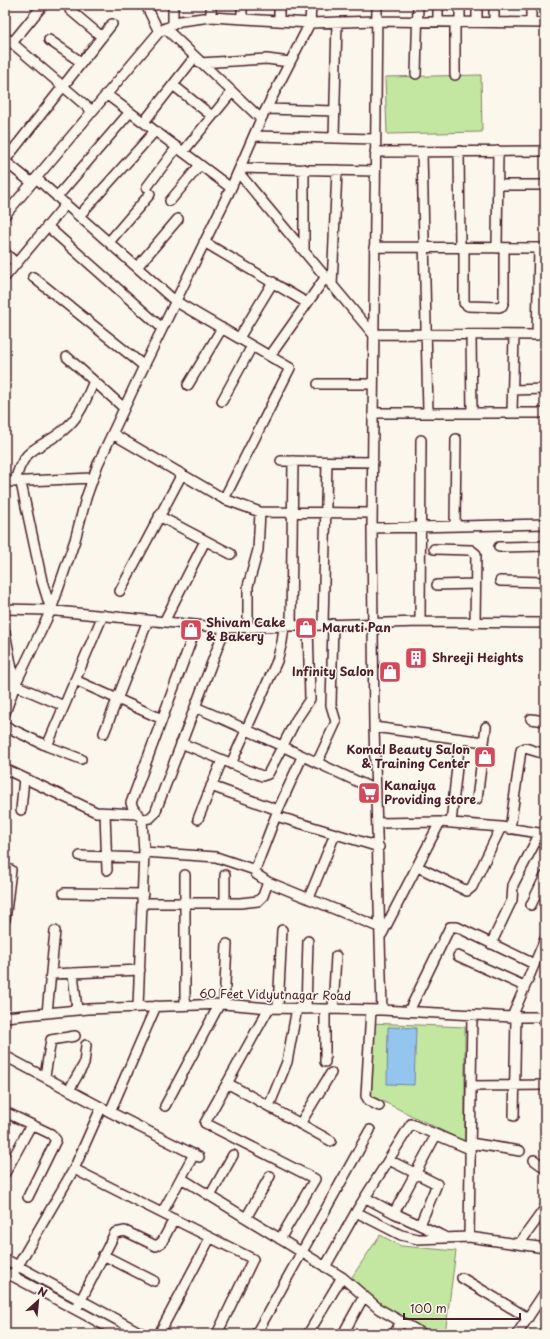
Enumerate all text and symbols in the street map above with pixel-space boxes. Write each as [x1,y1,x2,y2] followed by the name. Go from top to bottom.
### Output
[206,613,286,645] place label: Shivam Cake & Bakery
[293,615,319,641] shop icon: Maruti Pan
[178,617,204,643] shop icon: Shivam Cake & Bakery
[322,618,391,636] place label: Maruti Pan
[403,645,429,671] building icon: Shreeji Heights
[432,648,524,666] place label: Shreeji Heights
[377,659,403,685] shop icon: Infinity Salon
[292,662,374,680] place label: Infinity Salon
[347,740,471,772] place label: Komal Beauty Salon & Training Center
[472,744,498,770] shop icon: Komal Beauty Salon & Training Center
[384,776,476,808] place label: Kanaiya Providing store
[356,780,382,806] supermarket icon: Kanaiya Providing store
[199,984,351,1004] street label: 60 Feet Vidyutnagar Road
[18,1281,58,1321] north arrow
[35,1282,51,1301] text: N
[404,1295,520,1321] scale bar
[410,1299,447,1317] text: 100 m

